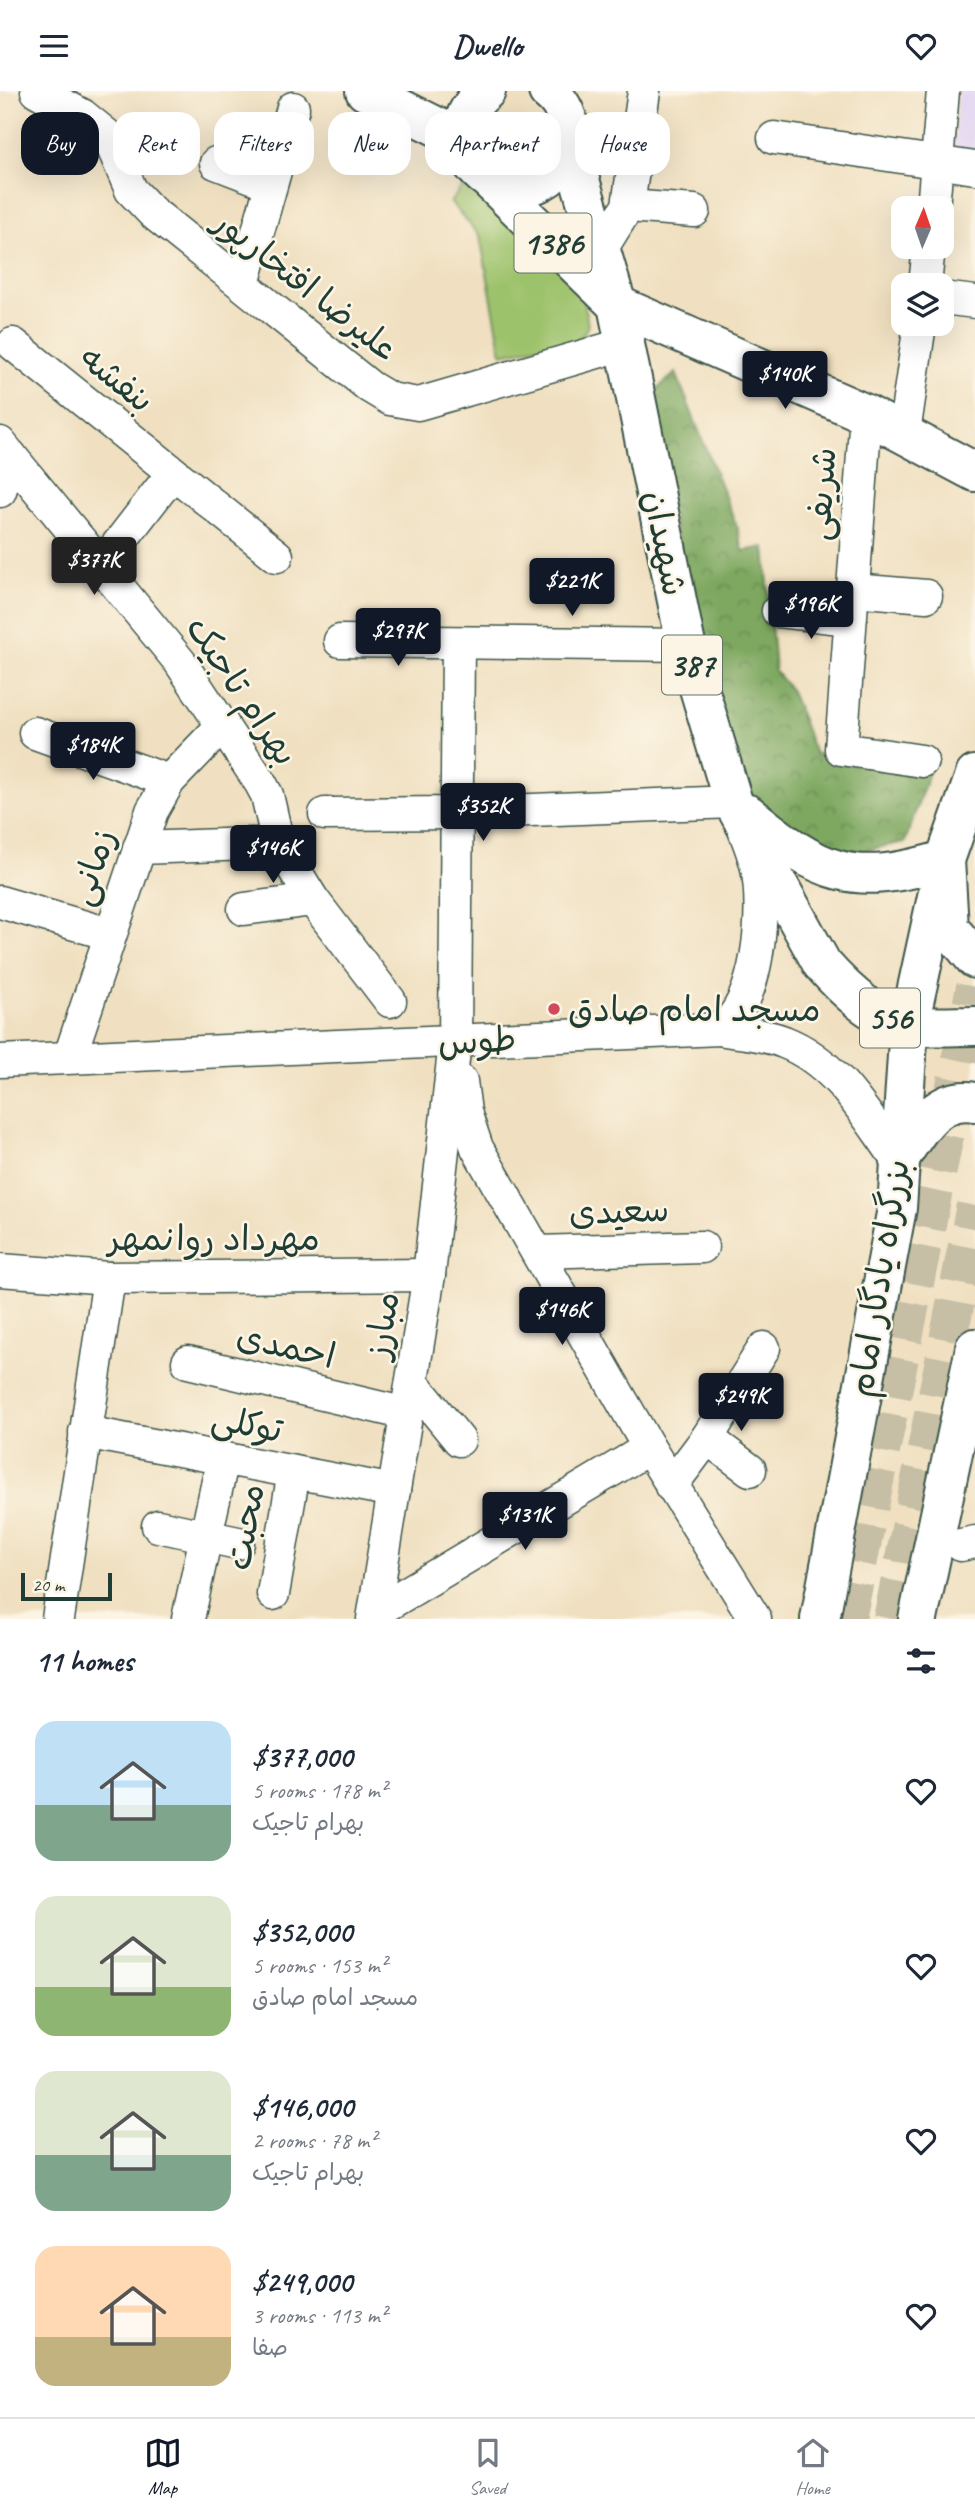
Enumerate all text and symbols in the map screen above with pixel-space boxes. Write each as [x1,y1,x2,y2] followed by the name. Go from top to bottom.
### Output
[453,25,522,66] text: Dwello
[35,27,73,65] icon: menu
[902,27,940,65] icon: heart
[21,112,99,175] chip: Buy
[113,112,200,175] chip: Rent
[214,112,314,175] chip: Filters
[328,112,411,175] chip: New
[425,112,561,175] chip: Apartment
[575,112,670,175] chip: House
[891,196,954,259] north arrow
[891,196,954,336] map controls
[202,197,407,371] street label: علیرضا افتخارپور
[514,213,592,273] road number: 1386
[891,273,954,336] button: layers
[70,335,164,423] street label: بنفشه
[736,351,834,411] pin: $140K
[758,359,812,388] text: $140K
[795,446,847,542] street label: شریفی
[633,486,697,600] street label: شهیدان
[45,538,143,597] pin: $377K
[68,545,120,574] text: $377K
[523,559,621,618] pin: $221K
[545,566,599,595] text: $221K
[762,581,860,641] pin: $196K
[784,589,838,618] text: $196K
[172,608,308,777] street label: بهرام تاجیک
[349,609,447,668] pin: $297K
[372,616,424,645] text: $297K
[662,635,722,695] road number: 387
[44,723,142,782] pin: $184K
[66,730,120,759] text: $184K
[434,783,532,843] pin: $352K
[457,791,509,820] text: $352K
[58,823,126,911] street label: زمانی
[224,825,322,885] pin: $146K
[246,833,300,862] text: $146K
[568,987,821,1036] place label: مسجد امام صادق
[860,988,920,1047] road number: 556
[546,1001,562,1017] marker: مسجد امام صادق
[437,1016,517,1066] street label: طوس
[838,1156,924,1401] street label: بزرگراه یادگار امام
[568,1187,670,1235] street label: سعیدی
[105,1216,320,1261] street label: مهرداد روانمهر
[513,1287,611,1347] pin: $146K
[354,1288,409,1365] street label: مبارز
[535,1295,589,1324] text: $146K
[232,1313,340,1379] street label: احمدی
[692,1373,790,1433] pin: $249K
[715,1381,767,1410] text: $249K
[208,1395,287,1453] street label: توکلی
[215,1480,275,1574] street label: محبت
[476,1493,574,1552] pin: $131K
[498,1500,552,1529] text: $131K
[21,1570,112,1602] scale bar
[32,1573,64,1597] text: 20 m
[35,1642,133,1680] text: 11 homes
[902,1642,940,1680] icon: filters
[252,1738,352,1776] text: $377,000
[91,1749,175,1833] icon: home
[902,1772,940,1810] icon: heart
[252,1776,387,1805] text: 5 rooms · 178 m²
[252,1808,364,1837] text: بهرام تاجیک
[252,1913,352,1951] text: $352,000
[91,1924,175,2008] icon: home
[902,1947,940,1985] icon: heart
[252,1951,387,1980] text: 5 rooms · 153 m²
[252,1983,418,2012] text: مسجد امام صادق
[252,2088,353,2126] text: $146,000
[91,2099,175,2183] icon: home
[902,2122,940,2160] icon: heart
[252,2126,376,2155] text: 2 rooms · 78 m²
[252,2158,364,2187] text: بهرام تاجیک
[252,2263,352,2301] text: $249,000
[91,2274,175,2358] icon: home
[902,2297,940,2335] icon: heart
[252,2301,387,2330] text: 3 rooms · 113 m²
[252,2333,288,2362] text: صفا
[144,2434,182,2500] tab: Map
[469,2434,507,2500] tab: Saved
[794,2434,832,2500] tab: Home

